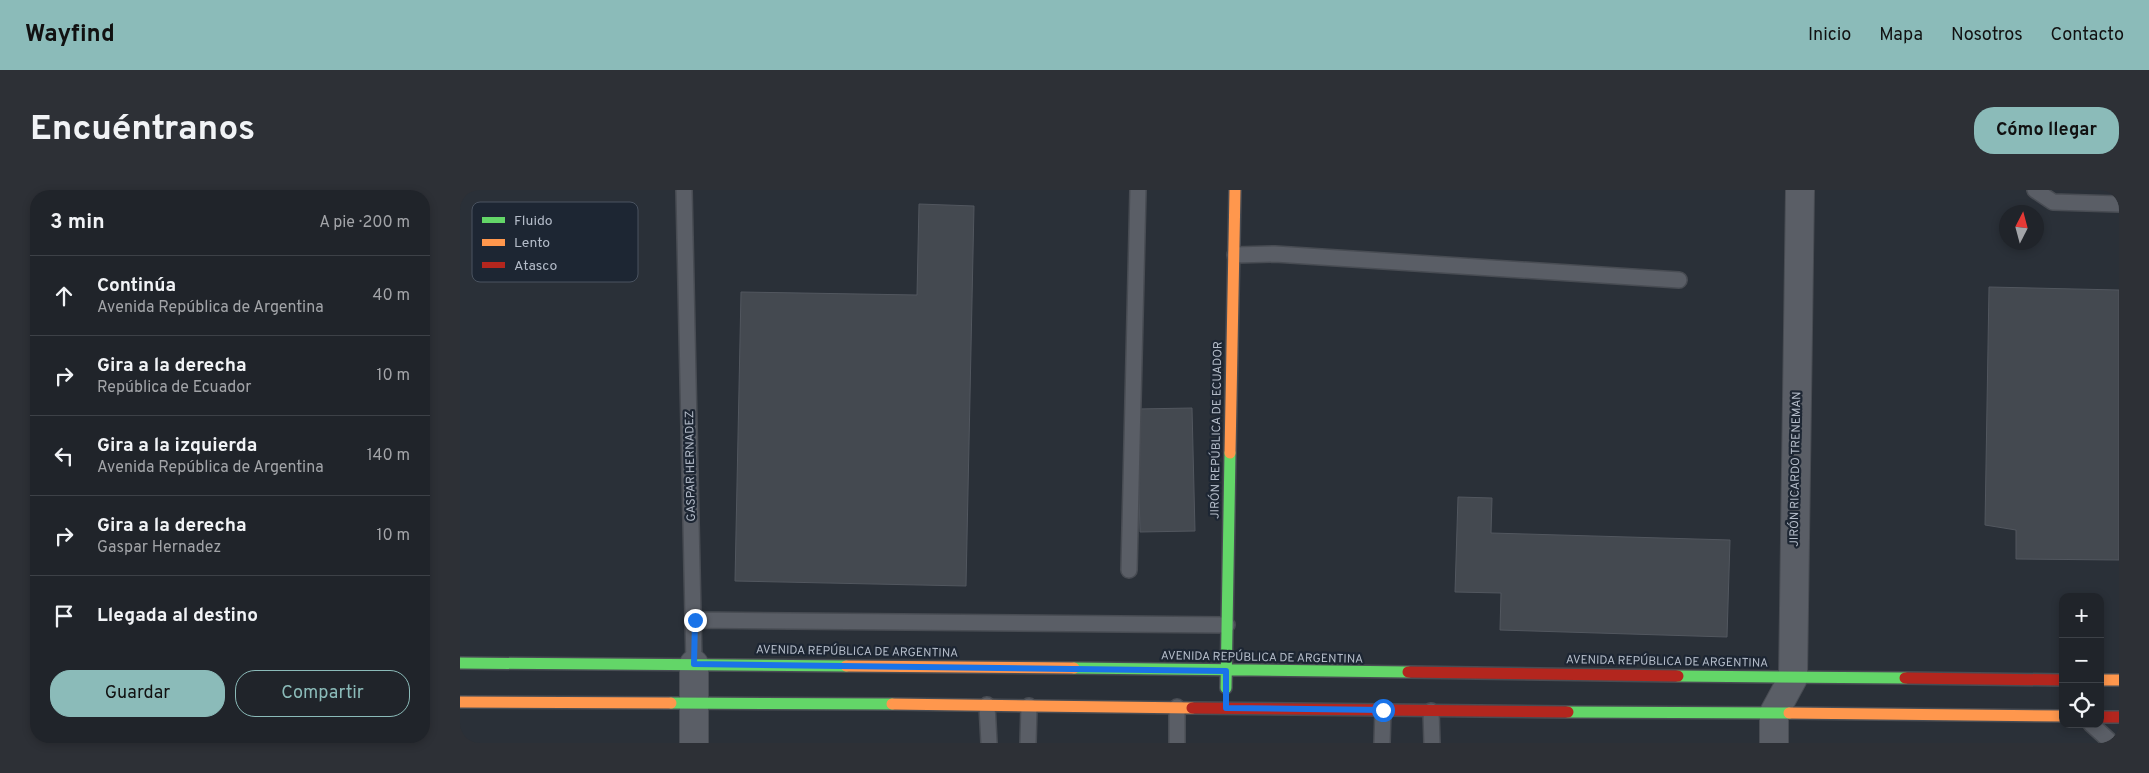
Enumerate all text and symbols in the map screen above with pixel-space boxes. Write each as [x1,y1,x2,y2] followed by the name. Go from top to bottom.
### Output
[25,20,115,50] text: Wayfind
[1808,24,1851,47] text: Inicio
[1879,24,1923,47] text: Mapa
[1951,24,2023,47] text: Nosotros
[2051,24,2124,47] text: Contacto
[1974,107,2119,154] button: Cómo llegar
[30,108,255,152] text: Encuéntranos
[472,202,638,282] legend
[1999,205,2044,250] north arrow
[50,209,105,236] text: 3 min
[319,213,410,233] text: A pie · 200 m
[514,213,553,230] text: Fluido
[514,235,550,252] text: Lento
[514,258,557,275] text: Atasco
[97,274,176,298] text: Continúa
[50,282,78,310] icon: ahead
[372,286,410,306] text: 40 m
[97,298,324,318] text: Avenida República de Argentina
[1207,341,1227,519] street label: JIRÓN REPÚBLICA DE ECUADOR
[97,354,247,378] text: Gira a la derecha
[50,362,78,390] icon: right
[376,366,410,386] text: 10 m
[97,378,251,398] text: República de Ecuador
[1787,391,1805,547] street label: JIRÓN RICARDO TRENEMAN
[682,410,700,522] street label: GASPAR HERNADEZ
[97,434,257,458] text: Gira a la izquierda
[50,442,78,470] icon: left
[367,446,410,466] text: 140 m
[97,458,324,478] text: Avenida República de Argentina
[97,514,247,538] text: Gira a la derecha
[50,522,78,550] icon: right
[376,526,410,546] text: 10 m
[97,538,221,558] text: Gaspar Hernadez
[2059,593,2104,728] map controls
[2059,593,2104,638] button: +
[50,602,78,630] icon: arrive
[97,604,258,628] text: Llegada al destino
[684,609,707,632] route end
[2059,638,2104,683] button: −
[756,642,958,662] street label: AVENIDA REPÚBLICA DE ARGENTINA
[1161,648,1363,668] street label: AVENIDA REPÚBLICA DE ARGENTINA
[1566,652,1768,672] street label: AVENIDA REPÚBLICA DE ARGENTINA
[50,670,225,717] button: Guardar
[235,670,410,717] button: Compartir
[2059,683,2104,728] button: locate
[1372,699,1395,722] route start

